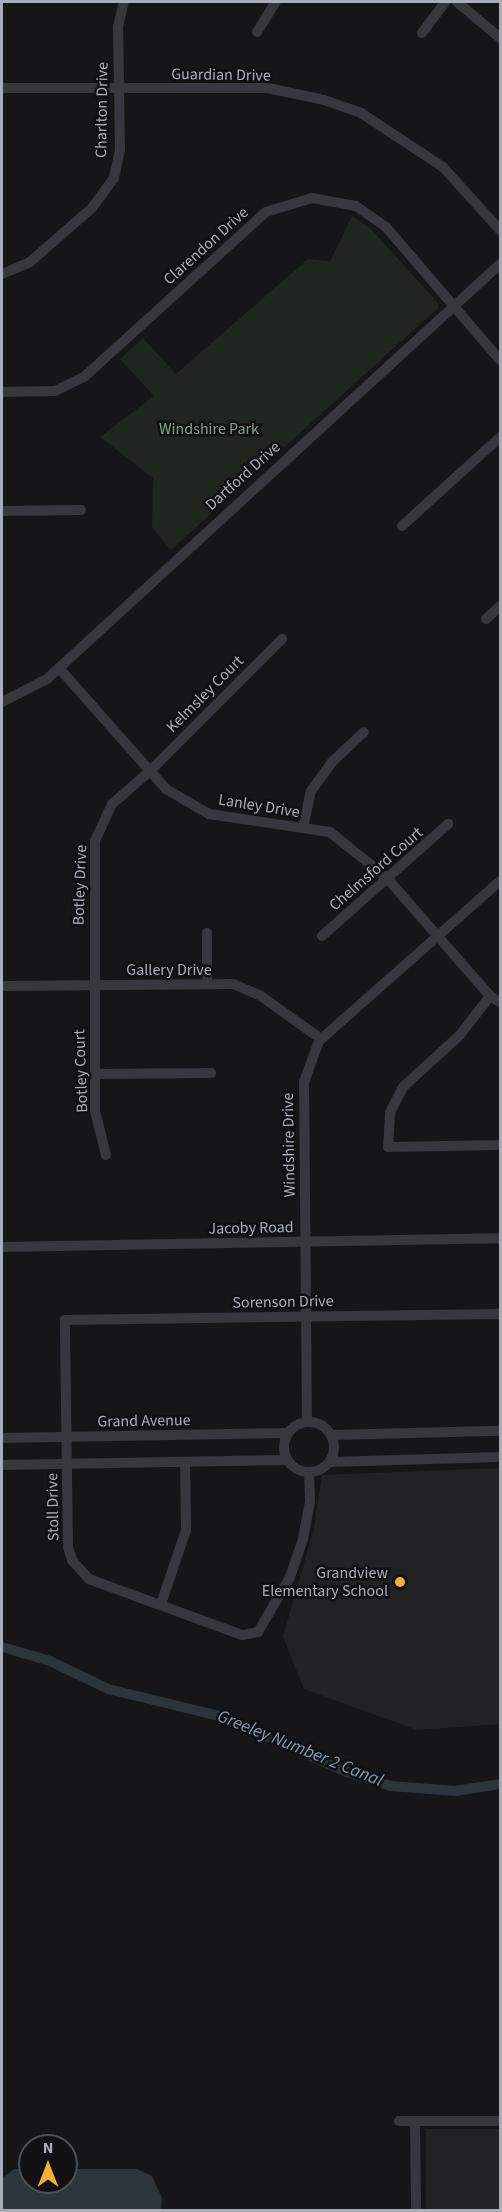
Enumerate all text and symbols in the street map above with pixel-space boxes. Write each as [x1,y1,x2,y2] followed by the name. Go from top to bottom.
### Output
[92,62,112,158] street label: Charlton Drive
[171,65,271,85] street label: Guardian Drive
[160,203,252,289] street label: Clarendon Drive
[159,419,259,439] park label: Windshire Park
[202,437,284,515] street label: Dartford Drive
[162,651,248,737] street label: Kelmsley Court
[217,790,301,822] street label: Lanley Drive
[325,823,427,915] street label: Chelmsford Court
[69,844,91,926] street label: Botley Drive
[126,960,212,980] street label: Gallery Drive
[70,1029,92,1113] street label: Botley Court
[278,1092,300,1198] street label: Windshire Drive
[208,1218,294,1238] street label: Jacoby Road
[232,1292,334,1312] street label: Sorenson Drive
[97,1411,191,1431] street label: Grand Avenue
[43,1473,63,1541] street label: Stoll Drive
[262,1563,388,1601] place label: Grandview Elementary School
[393,1575,407,1589] marker: Grandview Elementary School
[214,1706,386,1792] water label: Greeley Number 2 Canal
[18,2134,78,2194] north arrow
[43,2137,53,2159] text: N

